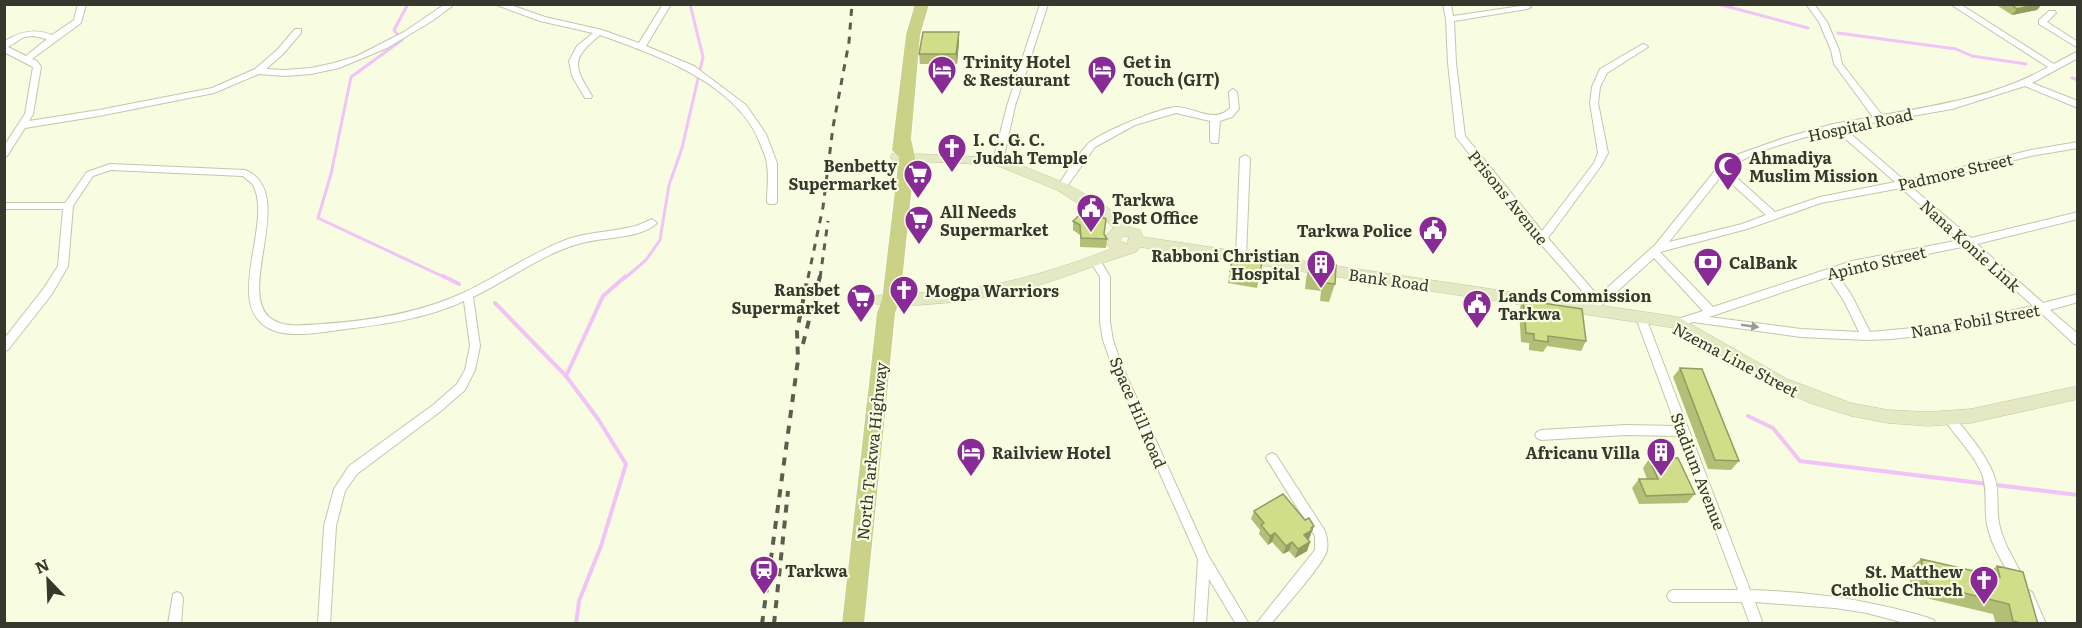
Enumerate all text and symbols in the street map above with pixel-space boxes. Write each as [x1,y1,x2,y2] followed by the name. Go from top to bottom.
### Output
[963,49,1071,91] place label: Trinity Hotel & Restaurant
[1123,49,1220,91] place label: Get in Touch (GIT)
[926,54,958,96] hotel icon: Trinity Hotel & Restaurant
[1086,54,1118,96] hotel icon: Get in Touch (GIT)
[1805,101,1915,147] street label: Hospital Road
[973,127,1088,169] place label: I. C. G. C. Judah Temple
[936,132,968,174] church icon: I. C. G. C. Judah Temple
[1463,144,1555,250] street label: Prisons Avenue
[1749,145,1878,187] place label: Ahmadiya Muslim Mission
[1895,146,2015,196] street label: Padmore Street
[1712,150,1744,192] mosque icon: Ahmadiya Muslim Mission
[789,153,897,195] place label: Benbetty Supermarket
[902,158,934,200] supermarket icon: Benbetty Supermarket
[1112,187,1198,229] place label: Tarkwa Post Office
[1075,192,1107,234] public building icon: Tarkwa Post Office
[1916,193,2027,297] street label: Nana Konie Link
[940,199,1049,241] place label: All Needs Supermarket
[903,204,935,246] supermarket icon: All Needs Supermarket
[1417,214,1449,256] public building icon: Tarkwa Police
[1297,218,1412,242] place label: Tarkwa Police
[1824,239,1929,285] street label: Apinto Street
[1151,243,1300,285] place label: Rabboni Christian Hospital
[1692,246,1724,288] bank icon: CalBank
[1305,248,1337,290] building icon: Rabboni Christian Hospital
[1729,250,1798,274] place label: CalBank
[1347,261,1431,297] street label: Bank Road
[888,274,920,316] church icon: Mogpa Warriors
[732,277,840,319] place label: Ransbet Supermarket
[925,278,1059,302] place label: Mogpa Warriors
[845,282,877,324] supermarket icon: Ransbet Supermarket
[1498,283,1652,325] place label: Lands Commission Tarkwa
[1461,288,1493,330] public building icon: Lands Commission Tarkwa
[1908,297,2042,343] street label: Nana Fobil Street
[1669,316,1804,403] street label: Nzema Line Street
[1741,322,1760,331] one-way arrow
[1105,353,1173,472] street label: Space Hill Road
[850,360,892,541] street label: North Tarkwa Highway
[1666,409,1732,533] street label: Stadium Avenue
[955,436,987,478] hotel icon: Railview Hotel
[1645,436,1677,478] building icon: Africanu Villa
[992,440,1111,464] place label: Railview Hotel
[1525,440,1641,464] place label: Africanu Villa
[18,550,78,610] north arrow
[31,552,53,579] text: N
[748,554,780,596] station icon: Tarkwa
[785,558,848,582] place label: Tarkwa
[1831,559,1964,601] place label: St. Matthew Catholic Church
[1968,564,2000,606] church icon: St. Matthew Catholic Church

